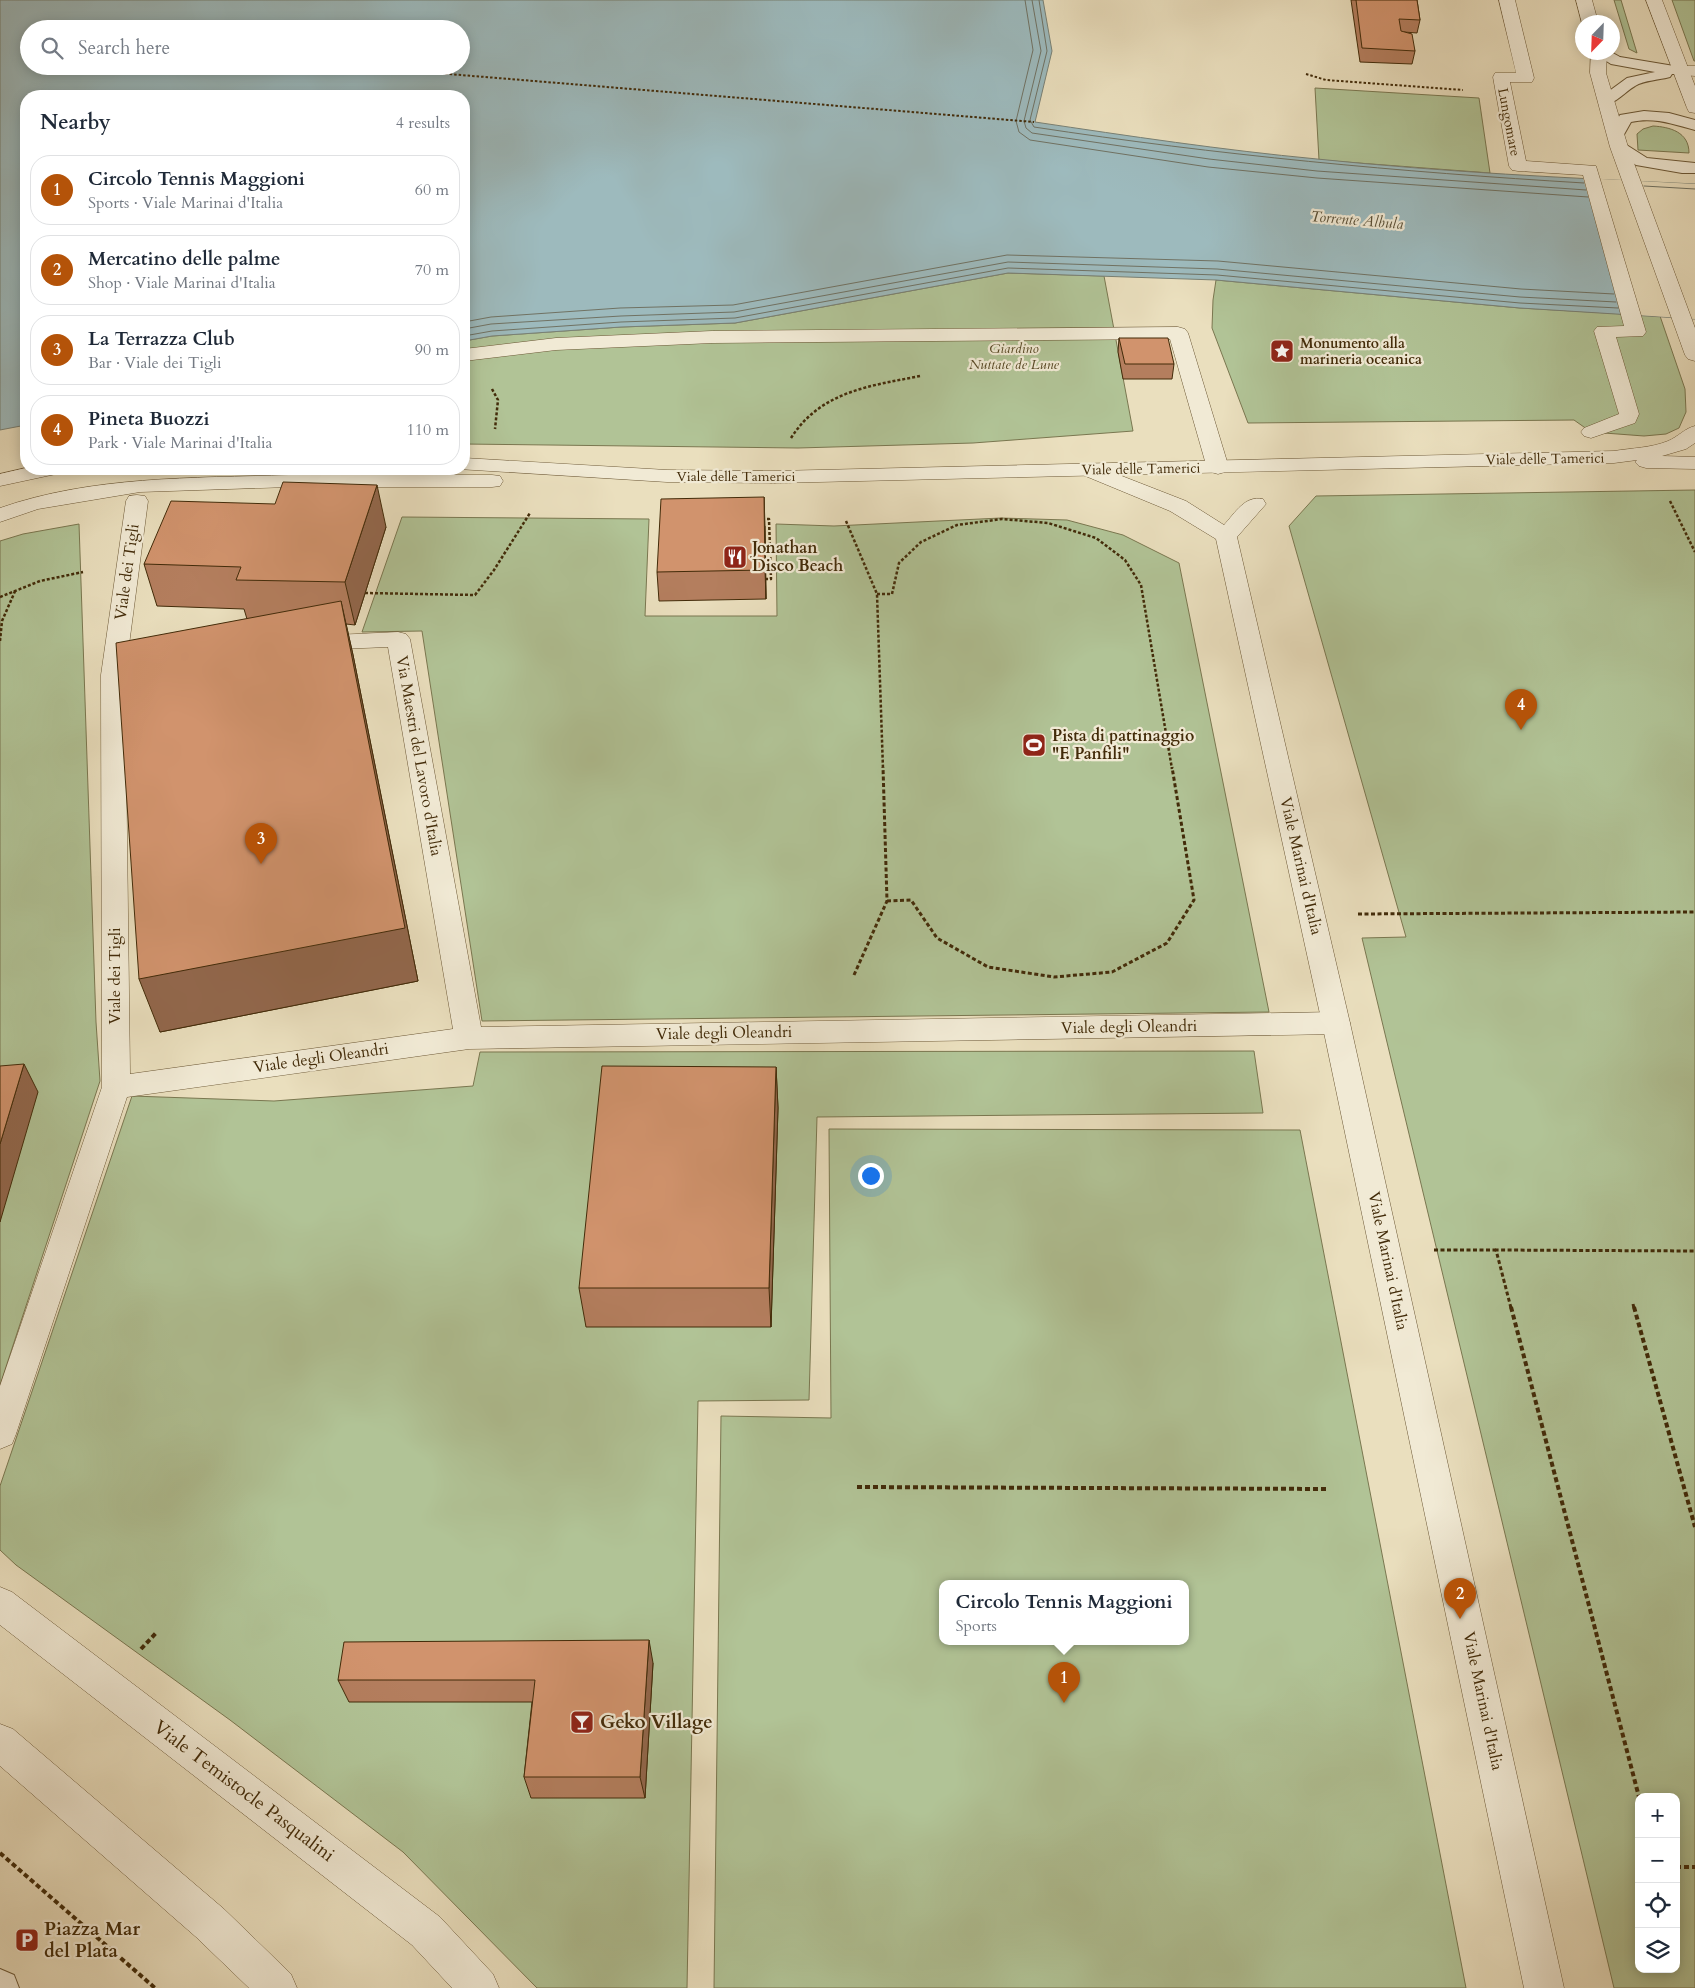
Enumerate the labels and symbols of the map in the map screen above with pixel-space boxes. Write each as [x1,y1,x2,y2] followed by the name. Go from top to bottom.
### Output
[1575,15,1620,60] north arrow
[1493,86,1525,158] street label: Lungomare
[1310,206,1404,234] water label: Torrente Albula
[1300,334,1422,369] place label: Monumento alla marineria oceanica
[1269,338,1295,364] place icon: Monumento alla marineria oceanica
[969,339,1059,374] park label: Giardino Nuttate de Lune
[1485,448,1605,470] street label: Viale delle Tamerici
[1081,458,1201,480] street label: Viale delle Tamerici
[677,467,796,486] street label: Viale delle Tamerici
[109,522,145,622] street label: Viale dei Tigli
[750,537,843,577] place label: Jonathan Disco Beach
[722,544,748,570] restaurant icon: Jonathan Disco Beach
[391,654,447,858] street label: Via Maestri del Lavoro d'Italia
[1505,689,1537,730] pin: 4
[1052,725,1194,765] place label: Pista di pattinaggio "F. Panfili"
[1021,732,1047,758] sports icon: Pista di pattinaggio "F. Panfili"
[1274,795,1328,937] street label: Viale Marinai d'Italia
[245,823,277,864] pin: 3
[104,927,126,1025] street label: Viale dei Tigli
[1061,1015,1198,1039] street label: Viale degli Oleandri
[656,1021,793,1045] street label: Viale degli Oleandri
[252,1038,391,1078] street label: Viale degli Oleandri
[858,1163,884,1189] your location
[1363,1190,1413,1332] street label: Viale Marinai d'Italia
[1444,1578,1476,1619] pin: 2
[1458,1630,1508,1772] street label: Viale Marinai d'Italia
[1048,1662,1080,1703] pin: 1
[569,1709,595,1735] bar icon: Geko Village
[600,1709,713,1735] place label: Geko Village
[148,1714,340,1868] street label: Viale Temistocle Pasqualini
[44,1916,141,1964] place label: Piazza Mar del Plata
[14,1927,40,1953] parking icon: Piazza Mar del Plata

